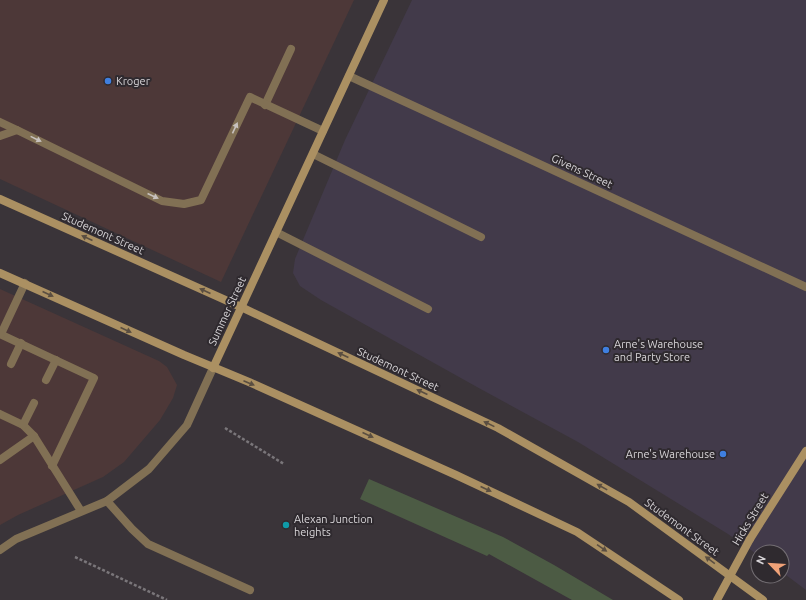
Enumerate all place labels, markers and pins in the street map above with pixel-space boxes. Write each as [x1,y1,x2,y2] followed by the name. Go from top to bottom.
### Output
[116,75,151,87] place label: Kroger
[103,76,113,86] marker: Kroger
[614,338,703,363] place label: Arne's Warehouse and Party Store
[601,345,611,355] marker: Arne's Warehouse and Party Store
[626,448,715,460] place label: Arne's Warehouse
[718,449,728,459] marker: Arne's Warehouse
[294,513,373,538] place label: Alexan Junction heights
[281,520,291,530] marker: Alexan Junction heights

